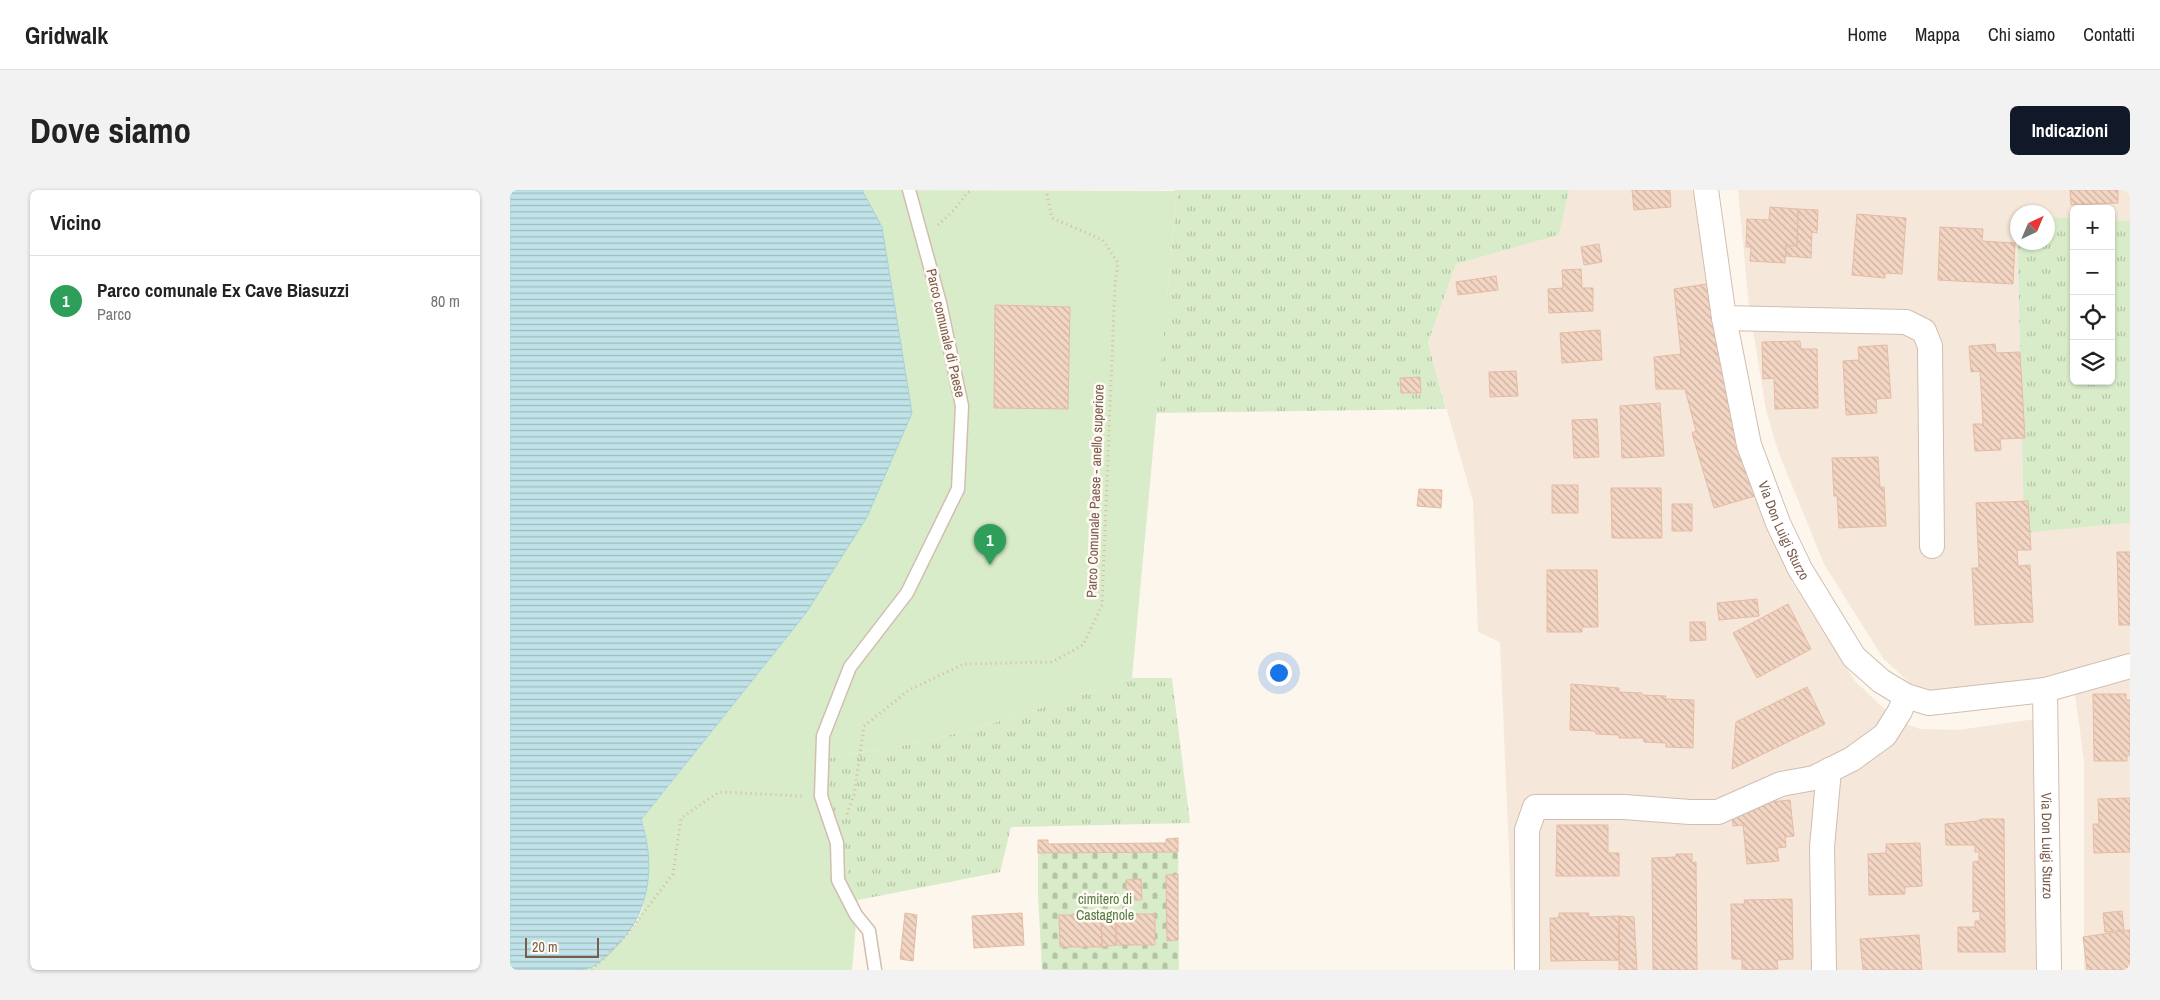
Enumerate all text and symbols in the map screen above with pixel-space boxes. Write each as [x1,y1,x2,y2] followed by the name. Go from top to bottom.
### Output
[25,19,108,51] text: Gridwalk
[1848,22,1887,47] text: Home
[1915,22,1960,47] text: Mappa
[1988,22,2055,47] text: Chi siamo
[2083,22,2135,47] text: Contatti
[2010,106,2130,155] button: Indicazioni
[30,107,191,154] text: Dove siamo
[2010,205,2055,250] north arrow
[2070,205,2115,385] map controls
[2070,205,2115,250] button: +
[50,208,101,237] text: Vicino
[2070,250,2115,295] button: −
[922,267,970,399] street label: Parco comunale di Paese
[97,277,349,303] text: Parco comunale Ex Cave Biasuzzi
[62,290,70,312] text: 1
[431,290,460,312] text: 80 m
[2070,295,2115,340] button: locate
[97,303,131,325] text: Parco
[2070,340,2115,385] button: layers
[1082,384,1108,598] street label: Parco Comunale Paese - anello superiore
[1754,478,1814,583] street label: Via Don Luigi Sturzo
[974,524,1006,565] pin: 1
[1266,660,1292,686] your location
[2037,792,2057,899] street label: Via Don Luigi Sturzo
[1076,890,1134,924] park label: cimitero di Castagnole
[525,935,599,958] scale bar
[532,938,558,956] text: 20 m

